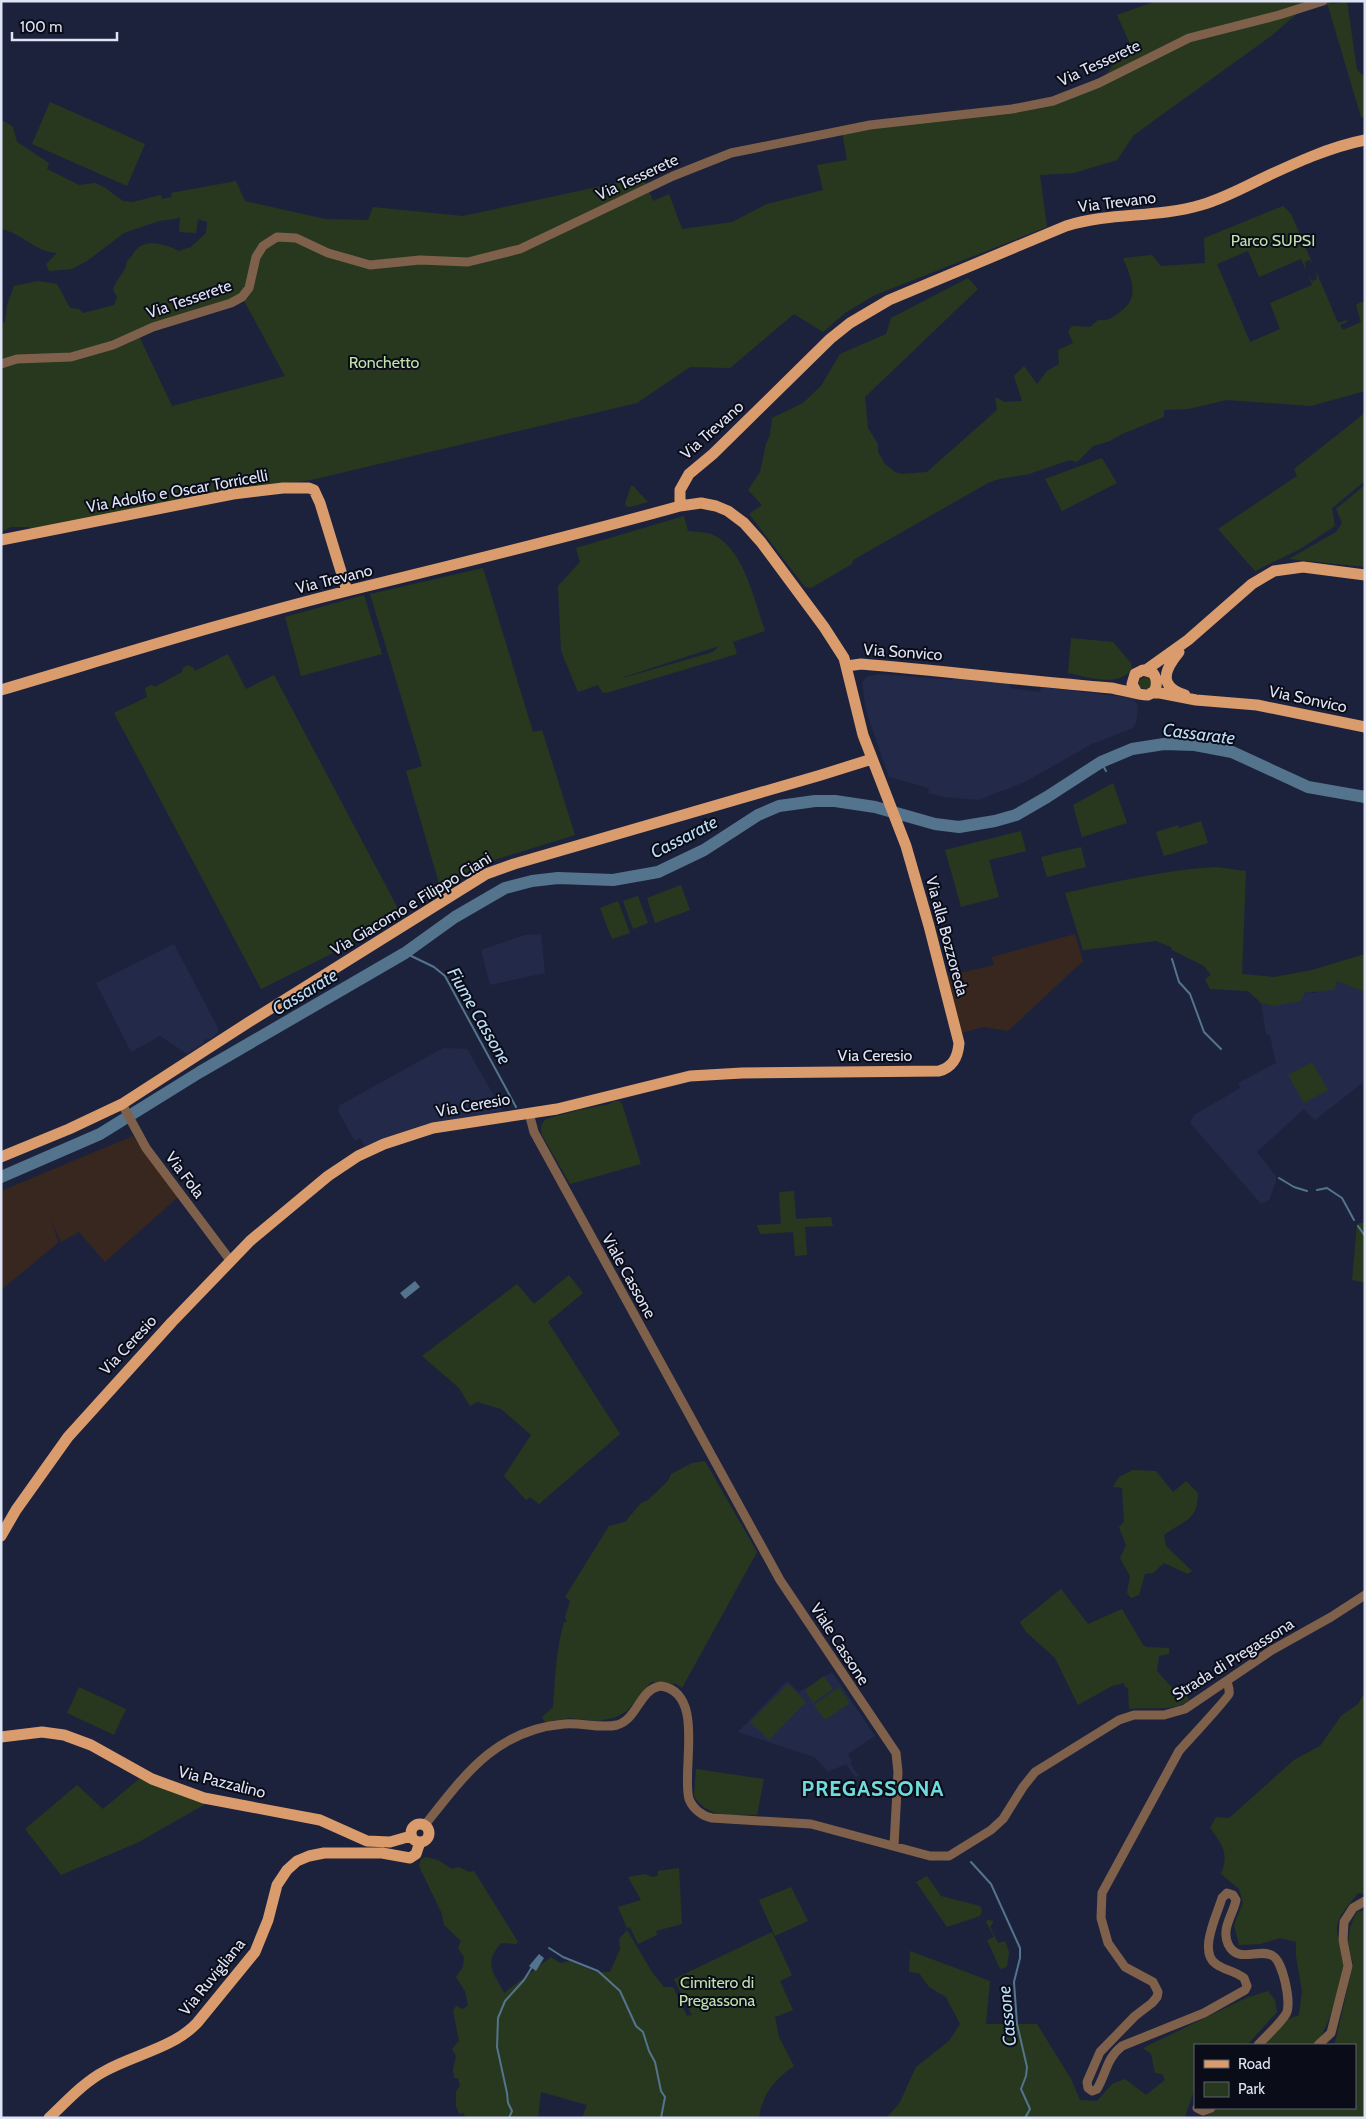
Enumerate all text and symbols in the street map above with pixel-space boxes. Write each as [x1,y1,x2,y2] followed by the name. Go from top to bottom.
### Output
[12,10,118,42] scale bar
[20,18,62,36] text: 100 m
[1055,36,1143,90] street label: Via Tesserete
[593,150,681,204] street label: Via Tesserete
[1077,188,1157,216] street label: Via Trevano
[1231,231,1315,250] park label: Parco SUPSI
[144,276,234,322] street label: Via Tesserete
[349,353,420,372] park label: Ronchetto
[676,397,748,463] street label: Via Trevano
[85,466,269,516] street label: Via Adolfo e Oscar Torricelli
[294,560,375,598] street label: Via Trevano
[863,640,943,664] street label: Via Sonvico
[1267,681,1349,717] street label: Via Sonvico
[1162,719,1236,749] water label: Cassarate
[647,811,721,863] water label: Cassarate
[327,849,495,959] street label: Via Giacomo e Filippo Ciani
[922,874,972,998] street label: Via alla Bozzoreda
[268,964,342,1020] water label: Cassarate
[442,964,516,1068] water label: Fiume Cassone
[838,1046,913,1065] street label: Via Ceresio
[435,1089,512,1121] street label: Via Ceresio
[161,1148,209,1202] street label: Via Fola
[598,1230,660,1322] street label: Viale Cassone
[96,1311,161,1379] street label: Via Ceresio
[807,1600,873,1688] street label: Viale Cassone
[1169,1614,1297,1704] street label: Strada di Pregassona
[176,1762,268,1802] street label: Via Pazzalino
[802,1776,944,1801] district label: PREGASSONA
[175,1934,249,2019] street label: Via Ruvigliana
[679,1973,756,2010] park label: Cimitero di Pregassona
[993,1985,1021,2047] water label: Cassone
[1194,2044,1356,2109] legend
[1238,2055,1271,2073] text: Road
[1238,2080,1265,2098] text: Park

